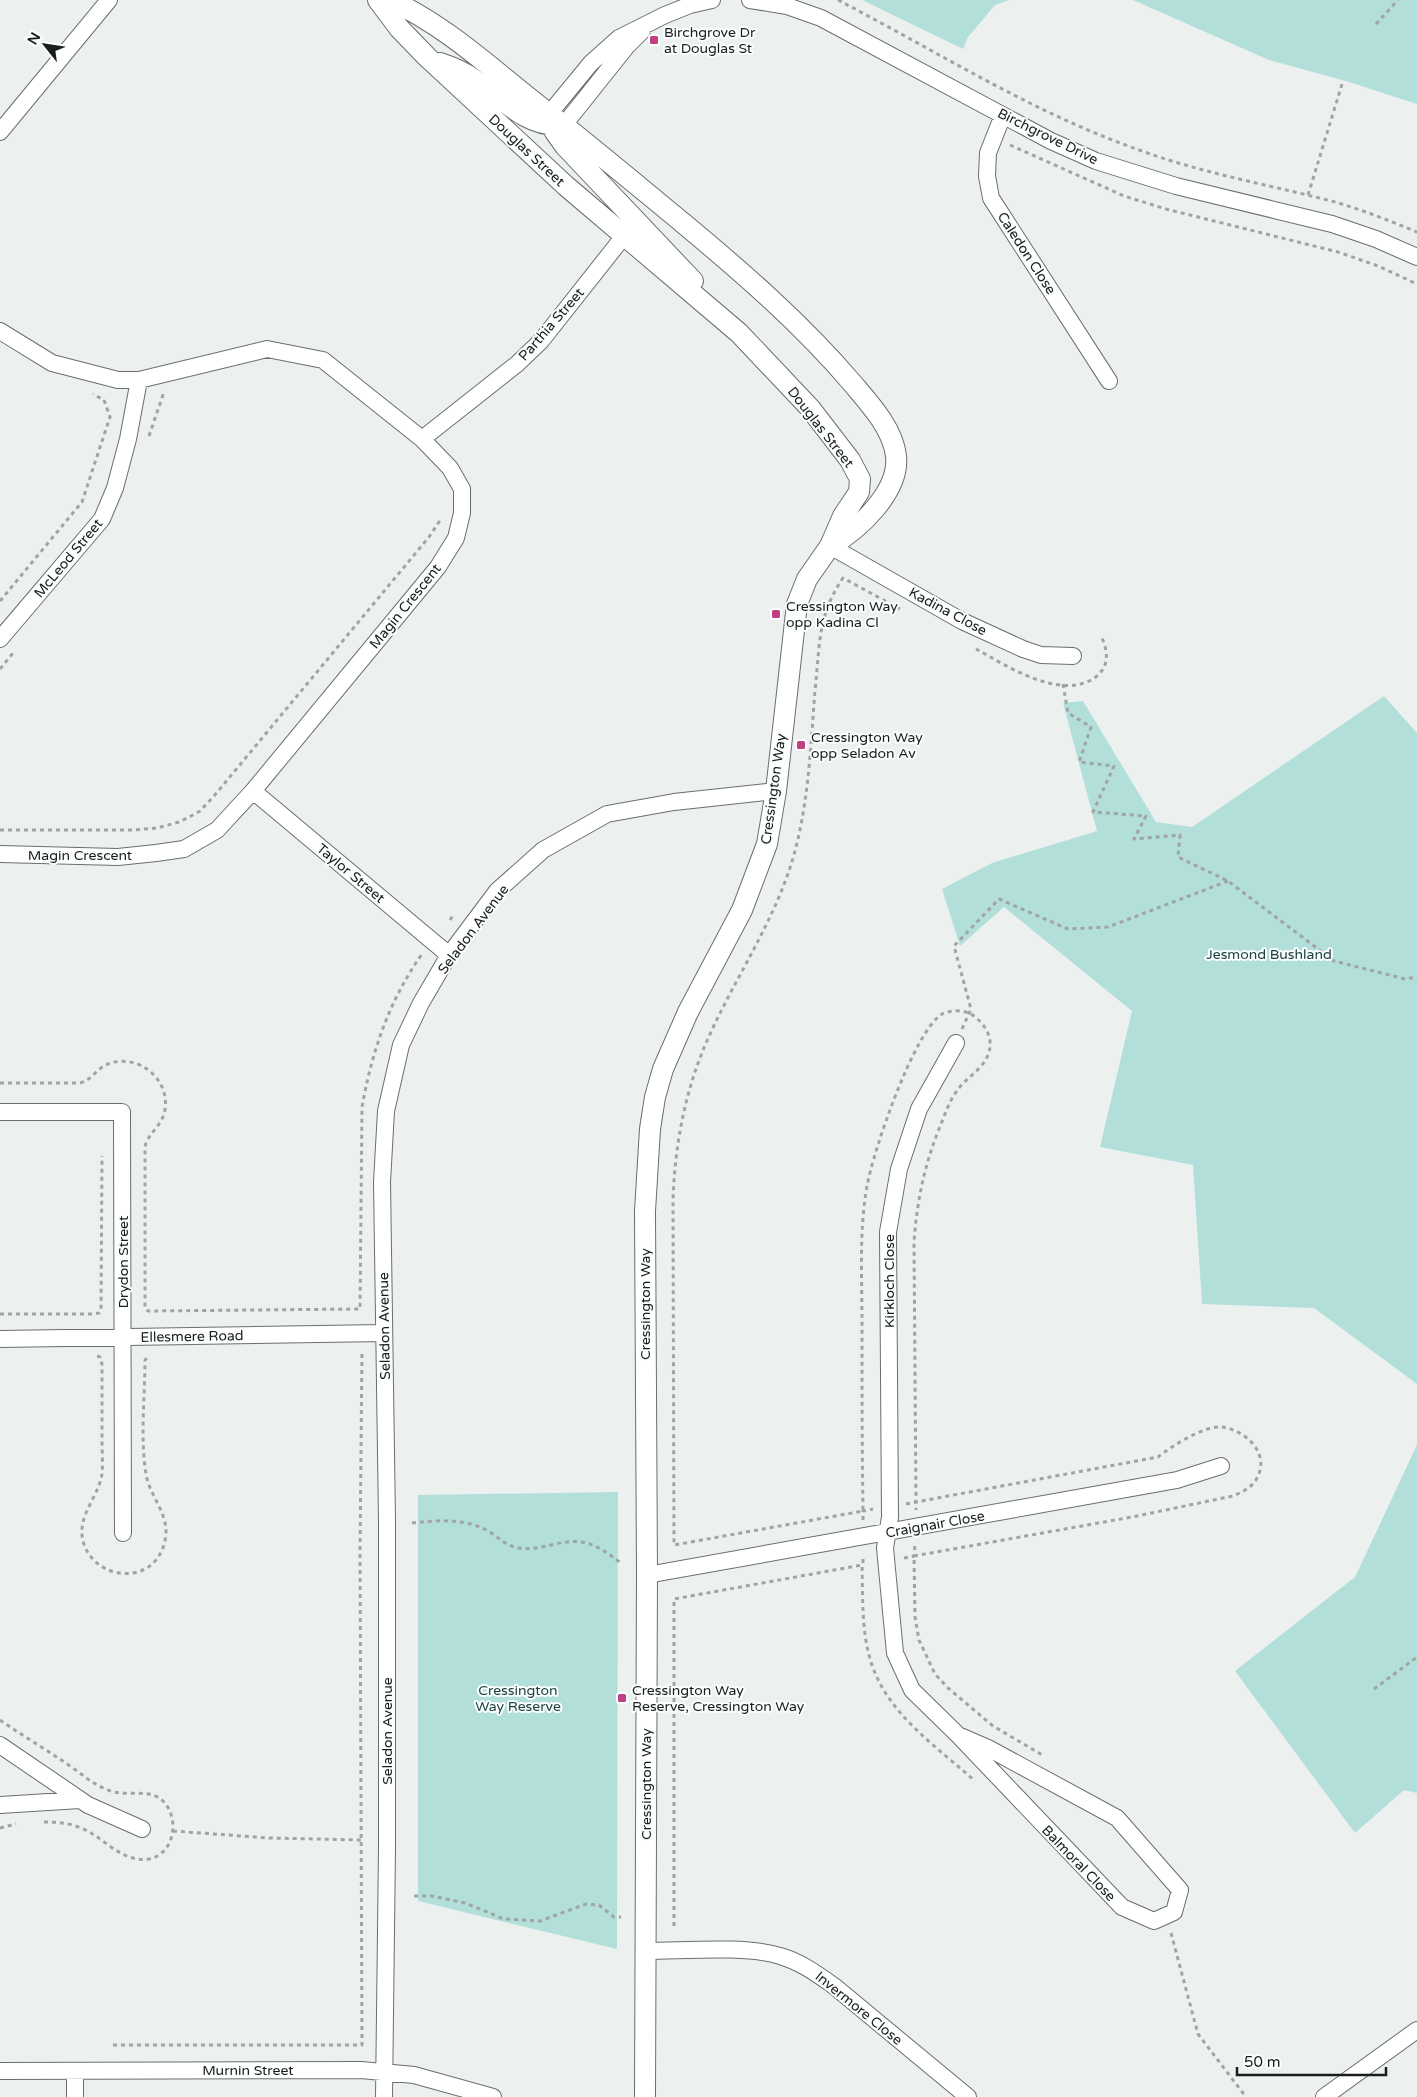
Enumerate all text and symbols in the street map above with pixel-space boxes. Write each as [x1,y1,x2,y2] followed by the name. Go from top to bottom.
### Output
[20,20,70,70] north arrow
[664,24,756,57] place label: Birchgrove Dr at Douglas St
[24,30,44,48] text: N
[648,34,660,46] marker: Birchgrove Dr at Douglas St
[995,105,1101,168] street label: Birchgrove Drive
[485,111,569,190] street label: Douglas Street
[994,209,1060,298] street label: Caledon Close
[515,284,588,364] street label: Parthia Street
[784,384,858,472] street label: Douglas Street
[30,515,107,601] street label: McLeod Street
[366,560,445,652] street label: Magin Crescent
[906,584,990,639] street label: Kadina Close
[786,598,898,631] place label: Cressington Way opp Kadina Cl
[770,608,782,620] marker: Cressington Way opp Kadina Cl
[811,729,923,762] place label: Cressington Way opp Seladon Av
[757,732,790,846] street label: Cressington Way
[795,739,807,751] marker: Cressington Way opp Seladon Av
[313,840,389,907] street label: Taylor Street
[28,847,133,864] street label: Magin Crescent
[434,881,513,977] street label: Seladon Avenue
[1206,946,1332,963] park label: Jesmond Bushland
[115,1215,132,1308] street label: Drydon Street
[881,1234,898,1328] street label: Kirkloch Close
[637,1248,654,1360] street label: Cressington Way
[375,1272,394,1380] street label: Seladon Avenue
[140,1327,244,1346] street label: Ellesmere Road
[884,1507,986,1542] street label: Craignair Close
[379,1677,396,1785] street label: Seladon Avenue
[475,1682,561,1715] park label: Cressington Way Reserve
[632,1682,805,1715] place label: Cressington Way Reserve, Cressington Way
[616,1692,628,1704] marker: Cressington Way Reserve, Cressington Way
[638,1728,655,1840] street label: Cressington Way
[1038,1822,1119,1905] street label: Balmoral Close
[812,1968,906,2049] street label: Invermore Close
[1237,2044,1386,2076] scale bar
[1244,2053,1281,2071] text: 50 m
[202,2062,294,2079] street label: Murnin Street

